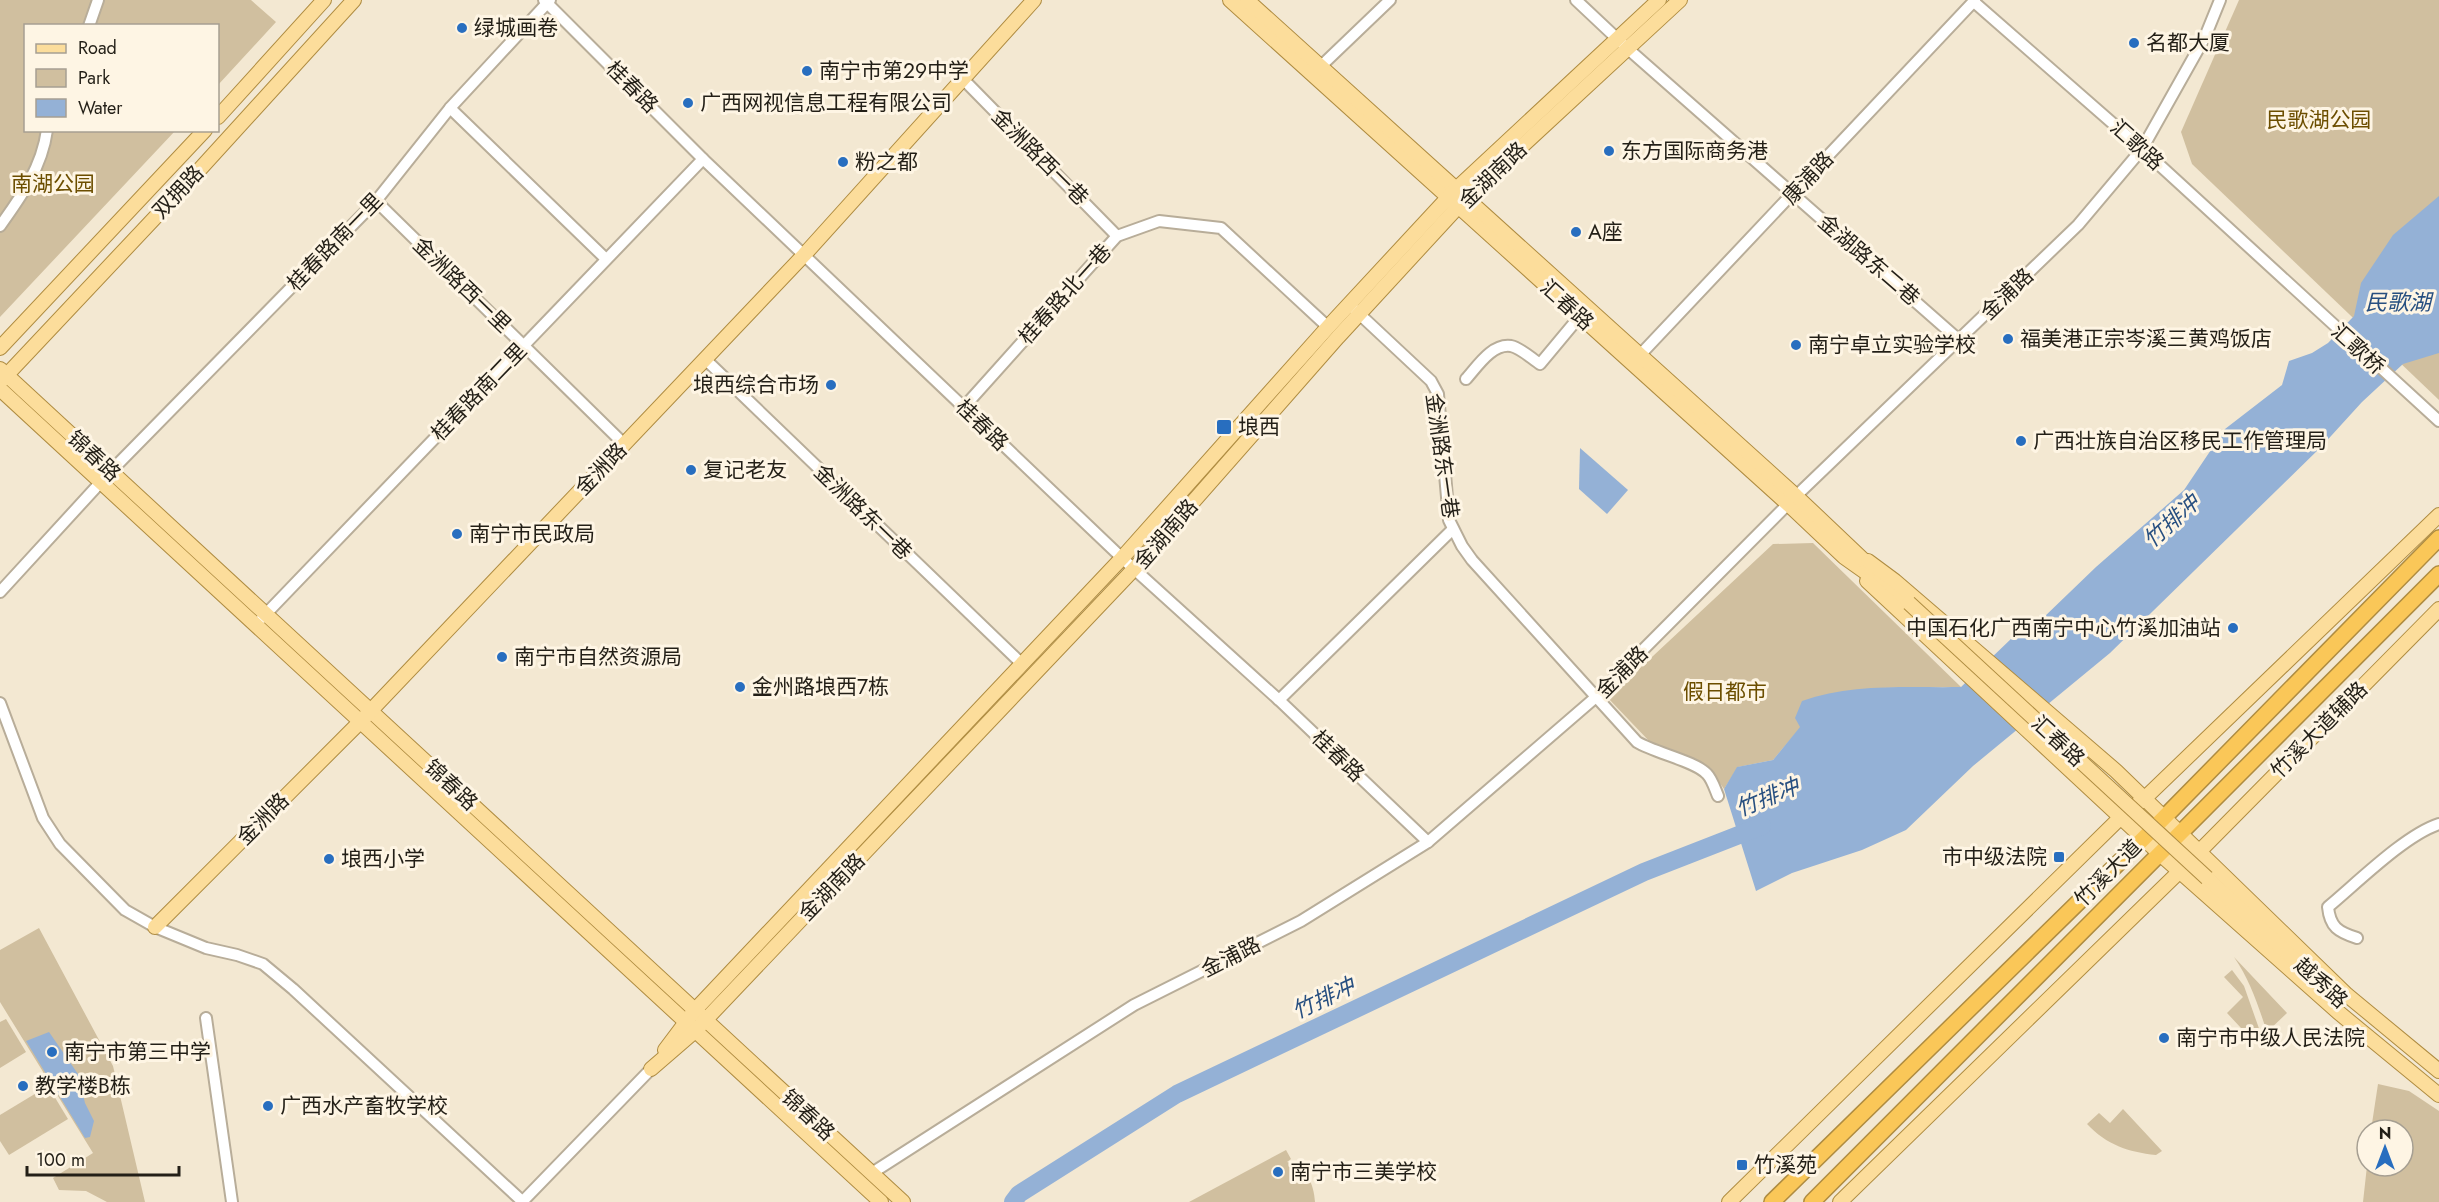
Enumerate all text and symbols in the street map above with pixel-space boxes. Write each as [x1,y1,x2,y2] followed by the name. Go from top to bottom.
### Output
[474,13,558,43] place label: 绿城画卷
[455,21,469,35] marker: 绿城画卷
[24,24,219,132] legend
[2146,28,2230,58] place label: 名都大厦
[78,35,117,61] text: Road
[2127,36,2141,50] marker: 名都大厦
[599,54,665,120] street label: 桂春路
[819,56,969,86] place label: 南宁市第29中学
[800,64,814,78] marker: 南宁市第29中学
[78,65,110,91] text: Park
[700,88,952,118] place label: 广西网视信息工程有限公司
[78,95,123,121] text: Water
[681,96,695,110] marker: 广西网视信息工程有限公司
[985,102,1095,212] street label: 金洲路西一巷
[2267,105,2372,135] park label: 民歌湖公园
[2104,113,2170,177] street label: 汇歌路
[1452,135,1534,215] street label: 金湖南路
[1621,136,1768,166] place label: 东方国际商务港
[1602,144,1616,158] marker: 东方国际商务港
[1776,145,1840,211] street label: 康浦路
[855,147,918,177] place label: 粉之都
[836,155,850,169] marker: 粉之都
[146,159,210,225] street label: 双拥路
[11,169,95,199] park label: 南湖公园
[280,186,390,298] street label: 桂春路南一里
[1812,207,1926,313] street label: 金湖路东二巷
[1588,217,1623,247] place label: A座
[1569,225,1583,239] marker: A座
[406,230,518,340] street label: 金洲路西一里
[1012,237,1118,351] street label: 桂春路北一巷
[1974,261,2040,327] street label: 金浦路
[1534,273,1600,337] street label: 汇春路
[2365,286,2434,318] water label: 民歌湖
[2325,317,2391,381] street label: 汇歌桥
[2020,324,2272,354] place label: 福美港正宗岑溪三黄鸡饭店
[1808,330,1976,360] place label: 南宁卓立实验学校
[2001,332,2015,346] marker: 福美港正宗岑溪三黄鸡饭店
[424,336,534,448] street label: 桂春路南二里
[1789,338,1803,352] marker: 南宁卓立实验学校
[693,370,819,400] place label: 埌西综合市场
[824,378,838,392] marker: 埌西综合市场
[949,392,1015,458] street label: 桂春路
[1418,392,1466,520] street label: 金洲路东一巷
[1238,412,1280,442] place label: 埌西
[1215,418,1233,436] marker: 埌西
[61,424,127,488] street label: 锦春路
[2033,426,2327,456] place label: 广西壮族自治区移民工作管理局
[2014,434,2028,448] marker: 广西壮族自治区移民工作管理局
[568,436,634,502] street label: 金洲路
[703,455,787,485] place label: 复记老友
[807,457,919,567] street label: 金洲路东一巷
[684,463,698,477] marker: 复记老友
[2136,485,2208,555] water label: 竹排冲
[1127,492,1205,576] street label: 金湖南路
[469,519,595,549] place label: 南宁市民政局
[450,527,464,541] marker: 南宁市民政局
[1906,613,2221,643] place label: 中国石化广西南宁中心竹溪加油站
[2226,621,2240,635] marker: 中国石化广西南宁中心竹溪加油站
[1589,639,1655,705] street label: 金浦路
[514,642,682,672] place label: 南宁市自然资源局
[495,650,509,664] marker: 南宁市自然资源局
[752,672,889,702] place label: 金州路埌西7栋
[2264,675,2374,785] street label: 竹溪大道辅路
[1683,677,1767,707] park label: 假日都市
[733,680,747,694] marker: 金州路埌西7栋
[2025,709,2091,773] street label: 汇春路
[1305,723,1371,789] street label: 桂春路
[418,753,484,817] street label: 锦春路
[1730,769,1806,824] water label: 竹排冲
[230,786,296,852] street label: 金洲路
[2068,833,2148,913] street label: 竹溪大道
[1942,842,2047,872] place label: 市中级法院
[341,844,425,874] place label: 埌西小学
[792,846,872,928] street label: 金湖南路
[2052,850,2066,864] marker: 市中级法院
[322,852,336,866] marker: 埌西小学
[1196,929,1266,985] street label: 金浦路
[2288,951,2354,1015] street label: 越秀路
[1286,968,1362,1026] water label: 竹排冲
[2176,1023,2365,1053] place label: 南宁市中级人民法院
[2157,1031,2171,1045] marker: 南宁市中级人民法院
[64,1037,211,1067] place label: 南宁市第三中学
[45,1045,59,1059] marker: 南宁市第三中学
[35,1071,131,1101] place label: 教学楼B栋
[16,1079,30,1093] marker: 教学楼B栋
[775,1083,841,1147] street label: 锦春路
[280,1091,448,1121] place label: 广西水产畜牧学校
[261,1099,275,1113] marker: 广西水产畜牧学校
[2355,1118,2415,1178] north arrow
[2379,1122,2391,1145] text: N
[27,1139,178,1177] scale bar
[36,1147,85,1173] text: 100 m
[1754,1150,1817,1180] place label: 竹溪苑
[1290,1157,1437,1187] place label: 南宁市三美学校
[1735,1158,1749,1172] marker: 竹溪苑
[1271,1165,1285,1179] marker: 南宁市三美学校

